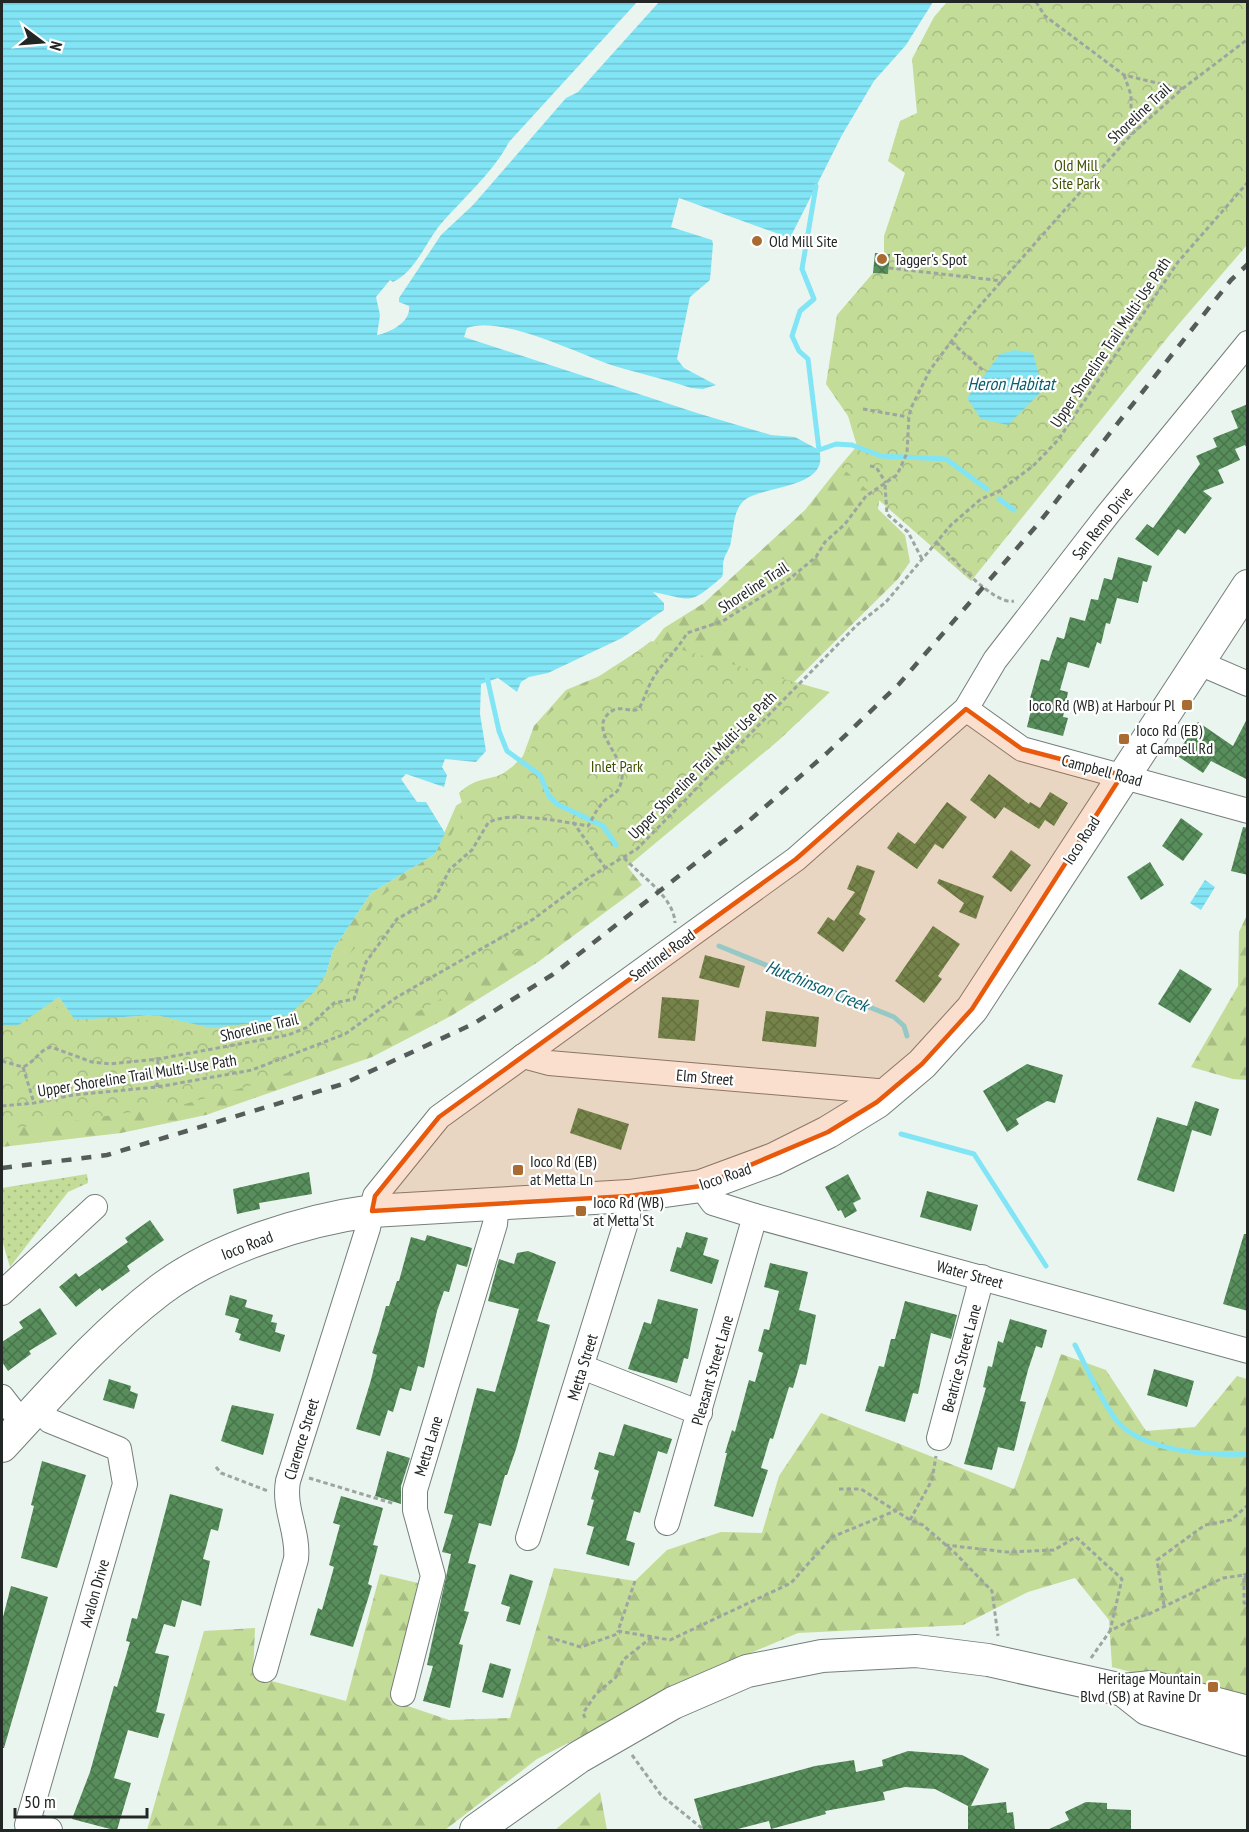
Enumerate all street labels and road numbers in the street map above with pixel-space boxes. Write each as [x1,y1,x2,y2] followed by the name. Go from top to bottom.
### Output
[1103,78,1175,147] street label: Shoreline Trail
[1045,253,1175,431] street label: Upper Shoreline Trail Multi-Use Path
[1067,483,1137,563] street label: San Remo Drive
[714,557,792,617] street label: Shoreline Trail
[624,687,780,843] street label: Upper Shoreline Trail Multi-Use Path
[1060,750,1145,790] street label: Campbell Road
[1058,812,1104,868] street label: Ioco Road
[625,924,699,986] street label: Sentinel Road
[218,1008,300,1046] street label: Shoreline Trail
[36,1049,238,1101] street label: Upper Shoreline Trail Multi-Use Path
[675,1065,735,1090] street label: Elm Street
[696,1158,754,1194] street label: Ioco Road
[218,1226,276,1264] street label: Ioco Road
[934,1255,1006,1293] street label: Water Street
[937,1302,985,1414] street label: Beatrice Street Lane
[687,1313,737,1427] street label: Pleasant Street Lane
[562,1331,602,1403] street label: Metta Street
[279,1395,323,1482] street label: Clarence Street
[409,1414,447,1478] street label: Metta Lane
[75,1557,113,1629] street label: Avalon Drive

